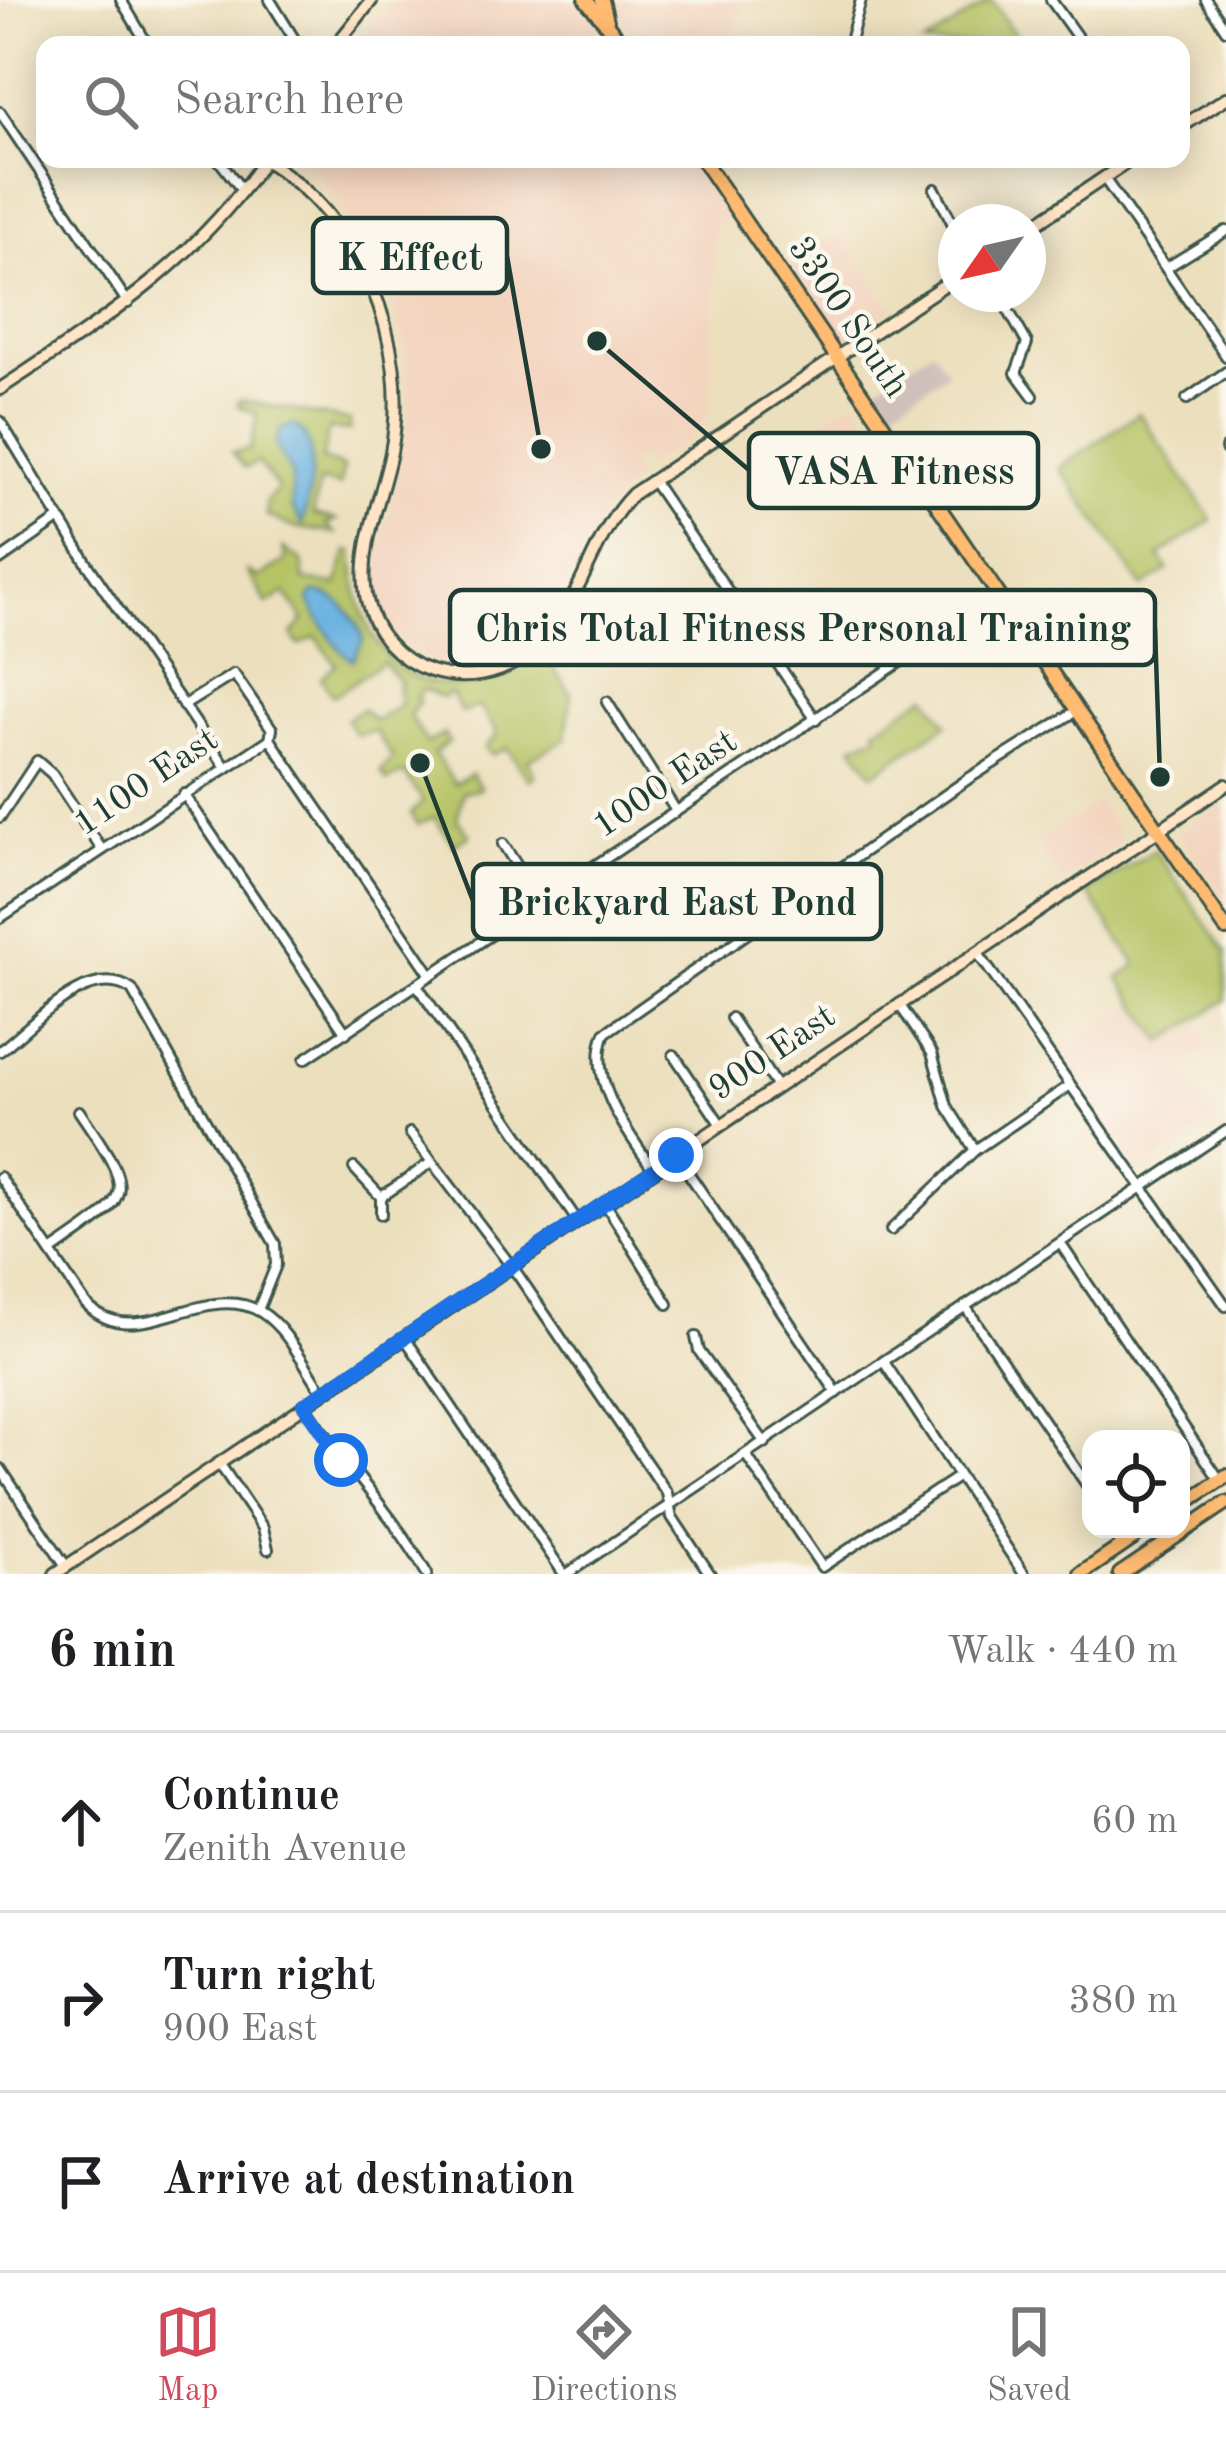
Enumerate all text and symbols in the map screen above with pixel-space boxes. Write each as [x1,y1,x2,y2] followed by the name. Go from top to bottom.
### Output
[36,36,1190,168] search box
[78,69,144,135] icon: search
[174,79,404,124] text: Search here
[938,204,1046,312] north arrow
[313,218,507,293] callout: K Effect
[780,231,914,405] street label: 3300 South
[337,240,483,279] text: K Effect
[749,433,1038,508] callout: VASA Fitness
[773,454,1015,493] text: VASA Fitness
[450,590,1155,665] callout: Chris Total Fitness Personal Training
[475,611,1132,650] text: Chris Total Fitness Personal Training
[69,722,225,844] street label: 1100 East
[588,724,744,846] street label: 1000 East
[473,864,881,939] callout: Brickyard East Pond
[497,885,857,924] text: Brickyard East Pond
[703,999,843,1109] street label: 900 East
[649,1128,703,1182] route end
[1082,1430,1190,1538] map controls
[1082,1430,1190,1538] button: locate
[314,1433,368,1487] route start
[48,1627,176,1678] text: 6 min
[947,1632,1178,1671] text: Walk · 440 m
[162,1775,340,1820] text: Continue
[48,1789,114,1855] icon: ahead
[1091,1802,1178,1841] text: 60 m
[162,1830,407,1869] text: Zenith Avenue
[162,1955,375,2000] text: Turn right
[48,1969,114,2035] icon: right
[1068,1982,1178,2021] text: 380 m
[162,2010,318,2049] text: 900 East
[48,2149,114,2215] icon: arrive
[162,2159,575,2204] text: Arrive at destination
[155,2299,221,2412] tab: Map
[531,2299,677,2412] tab: Directions
[987,2299,1071,2412] tab: Saved

